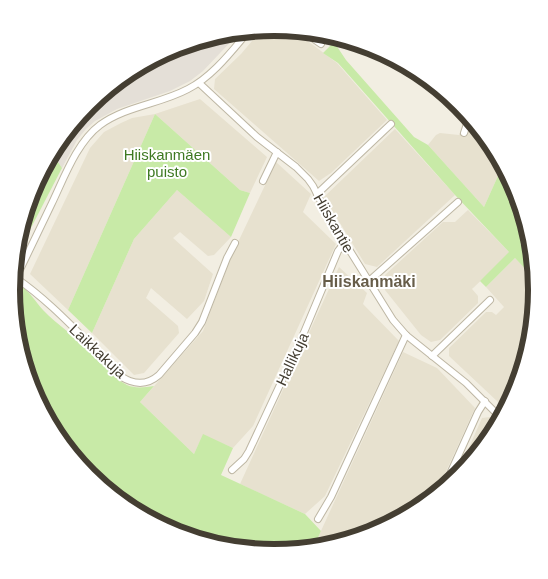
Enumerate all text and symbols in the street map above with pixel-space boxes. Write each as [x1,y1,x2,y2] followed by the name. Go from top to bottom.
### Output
[124,146,210,180] park label: Hiiskanmäen puisto
[310,191,358,255] street label: Hiiskantie
[322,273,416,290] district label: Hiiskanmäki
[66,321,130,382] street label: Laikkakuja
[272,329,312,388] street label: Hallikuja

